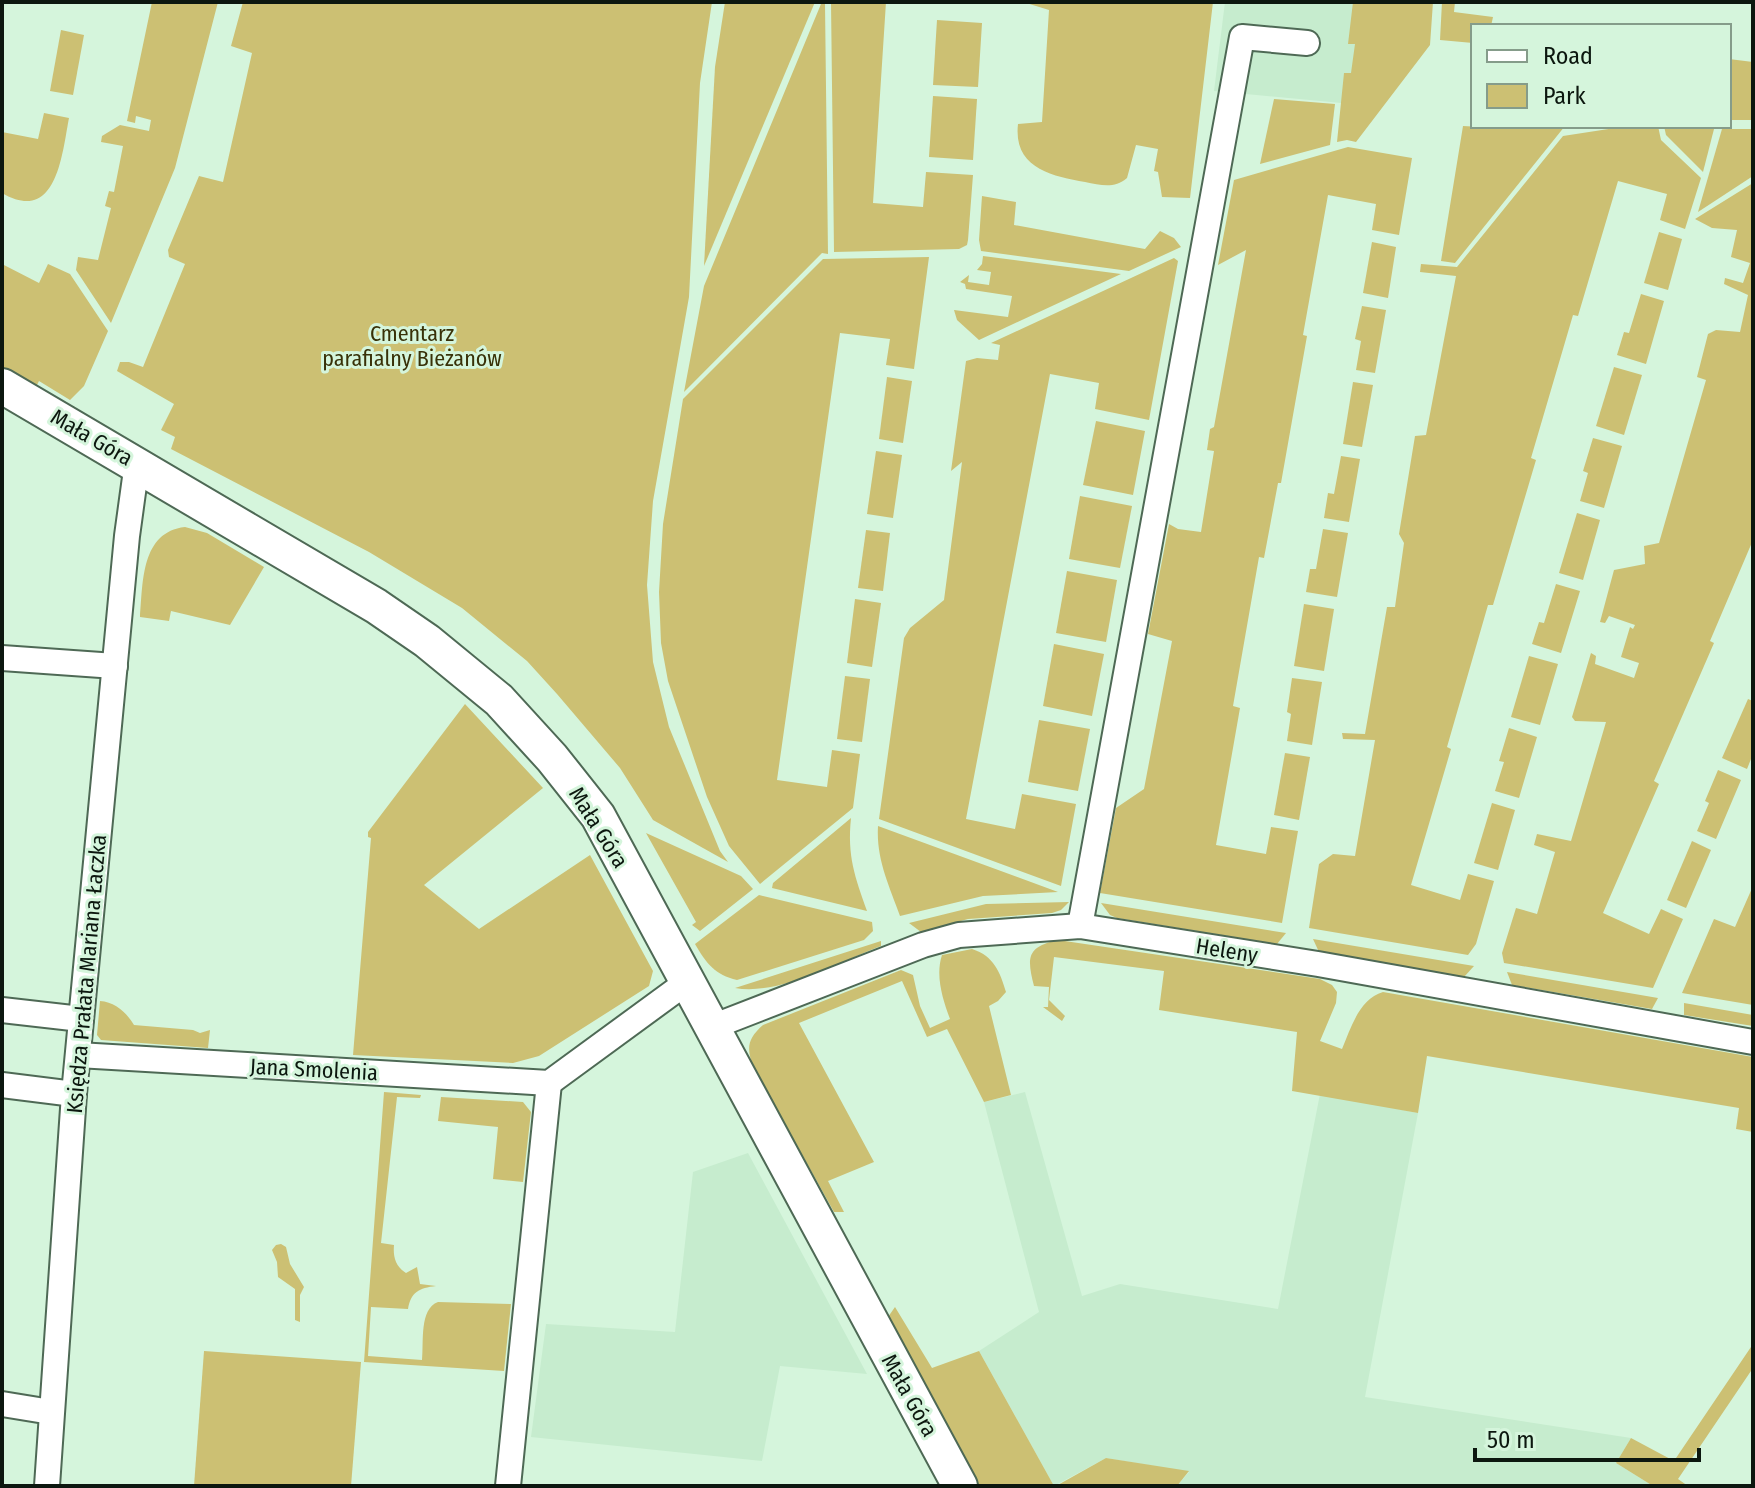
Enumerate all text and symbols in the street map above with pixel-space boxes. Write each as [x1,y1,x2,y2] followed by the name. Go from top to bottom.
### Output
[1471,24,1731,128] legend
[1543,42,1593,70] text: Road
[1543,82,1586,110] text: Park
[322,320,502,372] park label: Cmentarz parafialny Bieżanów
[46,403,138,472] street label: Mała Góra
[563,782,634,873] street label: Mała Góra
[61,834,112,1115] street label: Księdza Prałata Mariana Łaczka
[1194,932,1260,969] street label: Heleny
[249,1053,379,1086] street label: Jana Smolenia
[876,1349,943,1441] street label: Mała Góra
[1475,1412,1699,1462] scale bar
[1487,1426,1535,1454] text: 50 m

